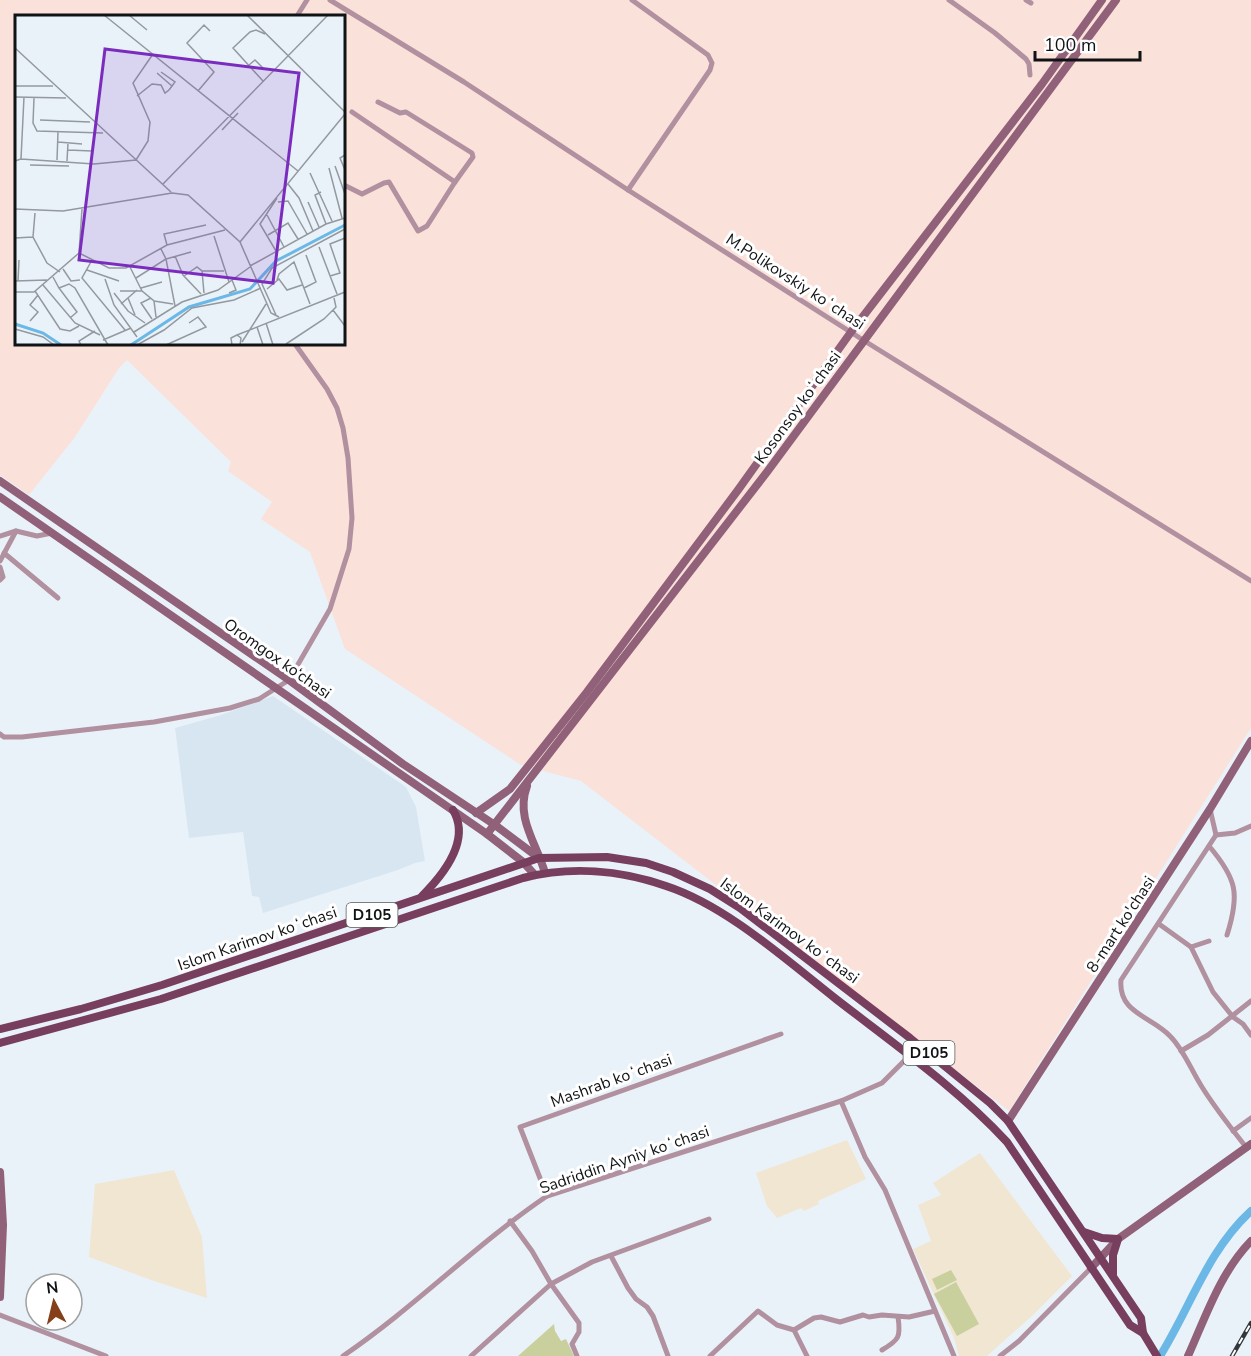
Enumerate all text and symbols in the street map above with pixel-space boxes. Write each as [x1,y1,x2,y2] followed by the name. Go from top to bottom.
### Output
[15,15,345,345] inset map
[1035,24,1140,62] scale bar
[1044,33,1096,57] text: 100 m
[722,229,869,335] street label: M.Polikovskiy koʻchasi
[749,347,846,468] street label: Kosonsoy koʻchasi
[219,613,336,704] street label: Oromgox ko‘chasi
[1081,872,1160,977] street label: 8-mart ko'chasi
[715,873,863,989] street label: Islom Karimov koʻchasi
[175,901,340,977] street label: Islom Karimov koʻchasi
[346,903,398,927] road number: D105
[904,1041,954,1065] road number: D105
[548,1049,675,1113] street label: Mashrab koʻchasi
[536,1121,712,1199] street label: Sadriddin Ayniy koʻchasi
[24,1272,84,1332] north arrow
[45,1276,60,1300] text: N

